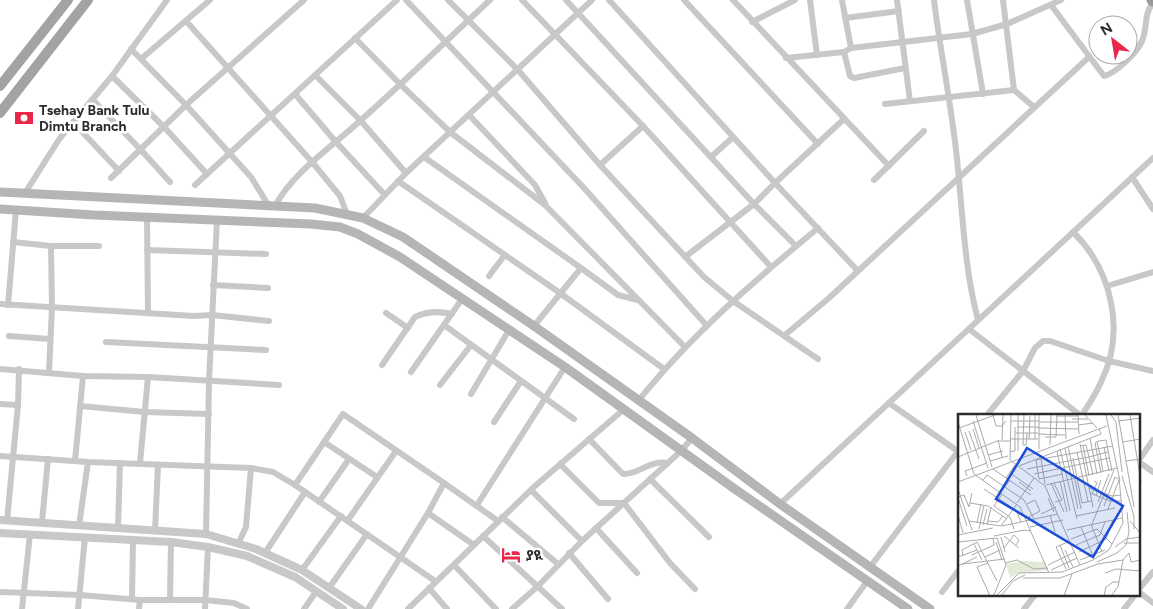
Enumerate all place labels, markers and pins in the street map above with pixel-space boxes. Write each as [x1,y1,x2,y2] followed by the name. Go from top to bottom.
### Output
[39,102,149,135] place label: Tsehay Bank Tulu Dimtu Branch
[13,107,35,129] bank icon: Tsehay Bank Tulu Dimtu Branch
[500,544,522,566] hotel icon: ያዪ
[526,547,544,564] place label: ያዪ

